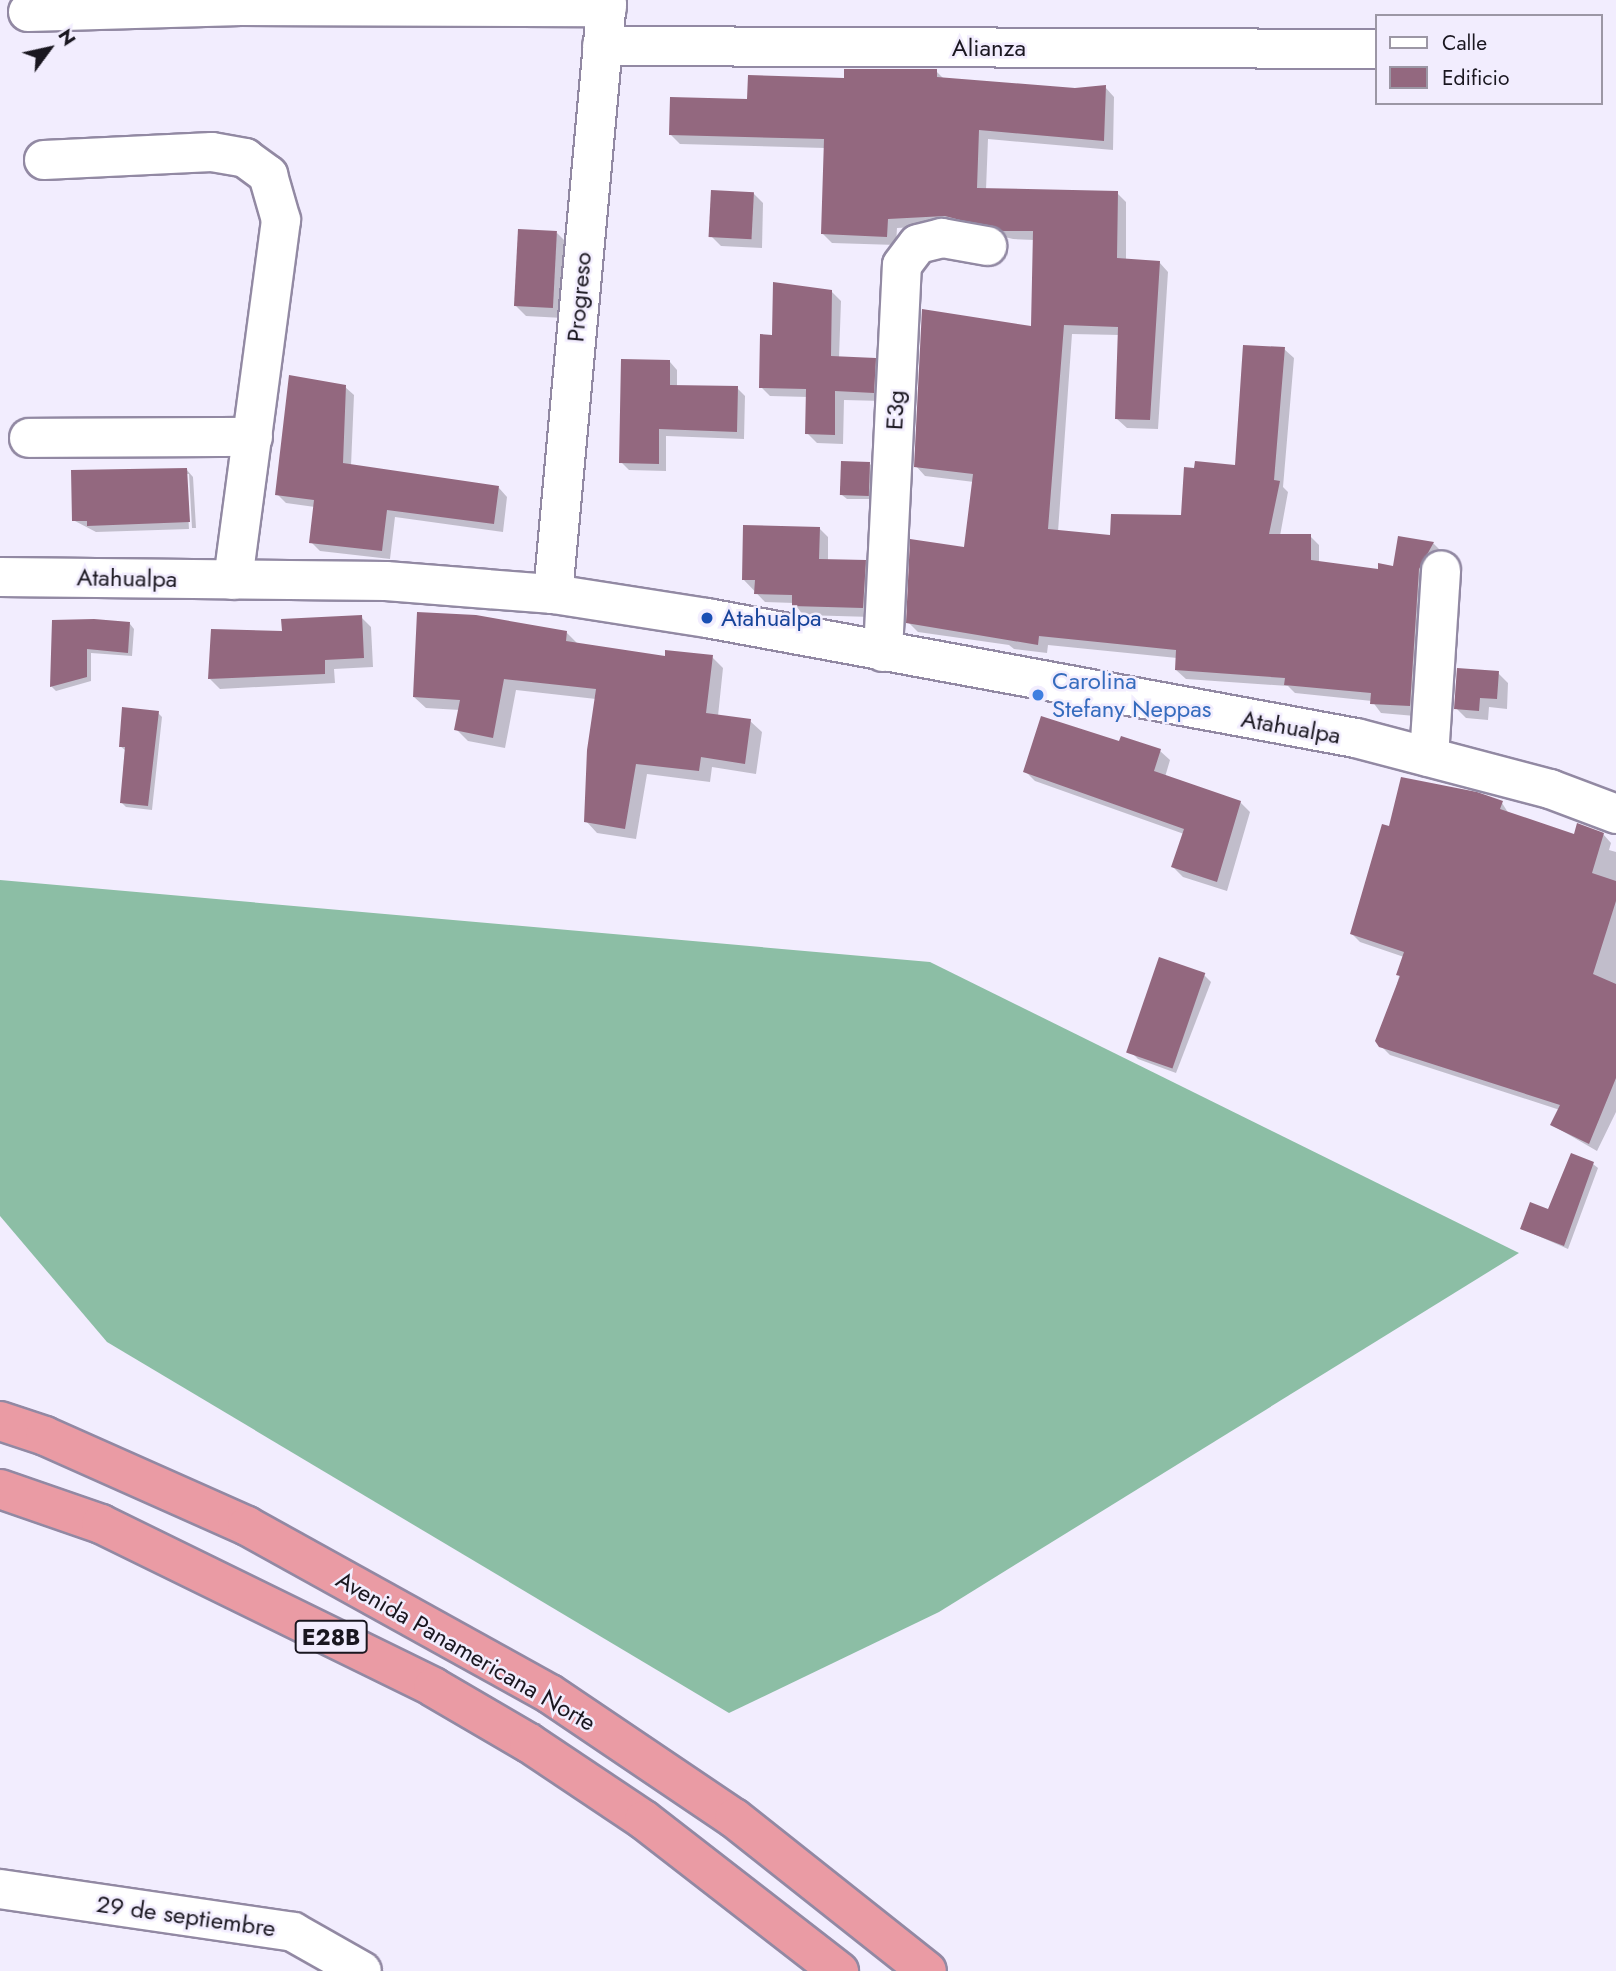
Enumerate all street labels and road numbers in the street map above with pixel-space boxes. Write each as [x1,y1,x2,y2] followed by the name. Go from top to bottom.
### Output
[952,34,1026,62] street label: Alianza
[561,251,597,343] street label: Progreso
[880,389,910,431] street label: E3g
[76,563,178,593] street label: Atahualpa
[1239,704,1343,750] street label: Atahualpa
[331,1565,601,1737] street label: Avenida Panamericana Norte
[294,1618,368,1656] road number: E28B
[95,1889,277,1943] street label: 29 de septiembre

